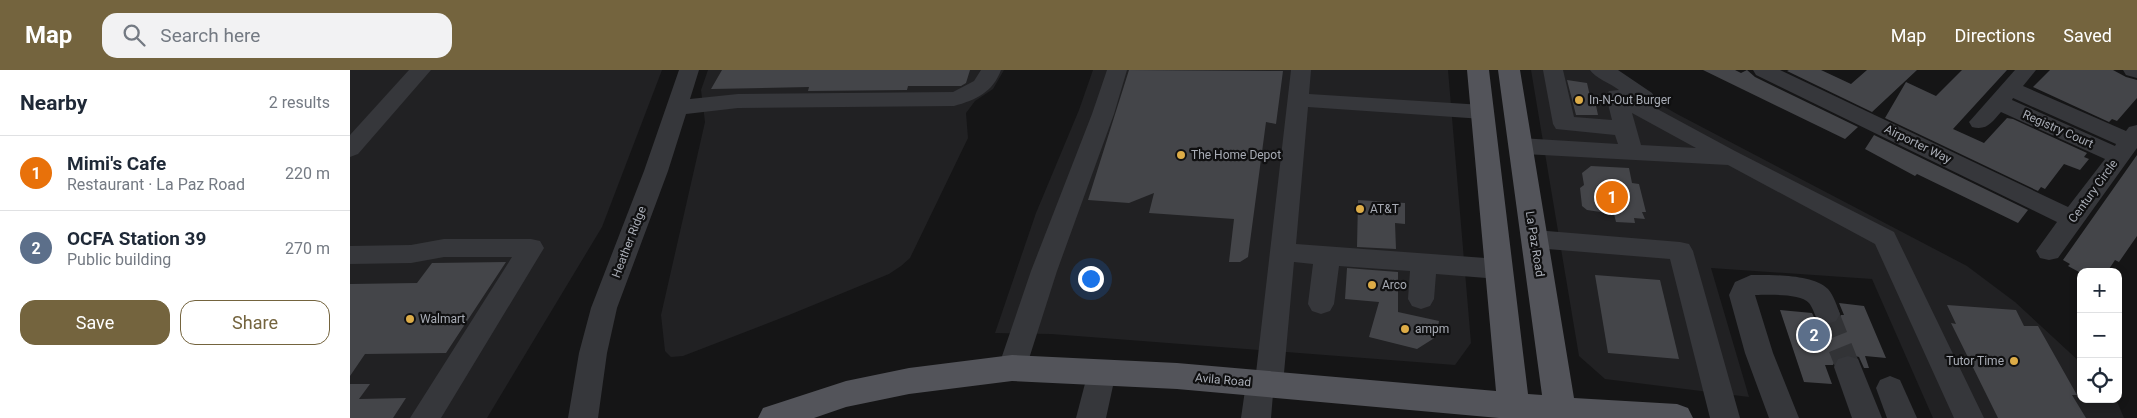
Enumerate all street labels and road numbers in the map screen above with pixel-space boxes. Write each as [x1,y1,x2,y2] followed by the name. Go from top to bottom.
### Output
[2020,107,2096,151] street label: Registry Court
[1882,122,1954,166] street label: Airporter Way
[2065,157,2121,225] street label: Century Circle
[609,204,649,280] street label: Heather Ridge
[1523,210,1547,278] street label: La Paz Road
[1194,371,1252,389] street label: Avila Road

